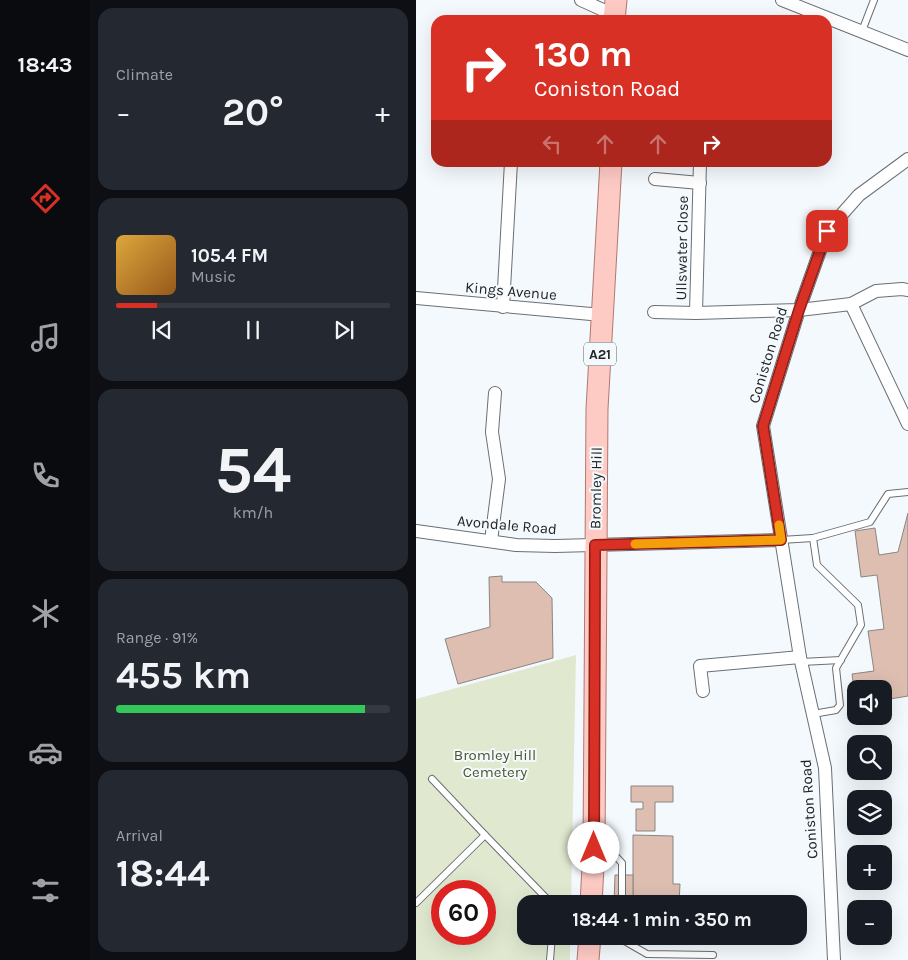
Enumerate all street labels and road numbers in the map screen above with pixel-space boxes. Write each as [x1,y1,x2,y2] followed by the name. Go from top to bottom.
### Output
[672,195,692,301] street label: Ullswater Close
[464,278,558,304] street label: Kings Avenue
[745,305,791,405] street label: Coniston Road
[584,342,616,366] road number: A21
[586,447,606,529] street label: Bromley Hill
[456,512,558,538] street label: Avondale Road
[797,759,821,859] street label: Coniston Road

